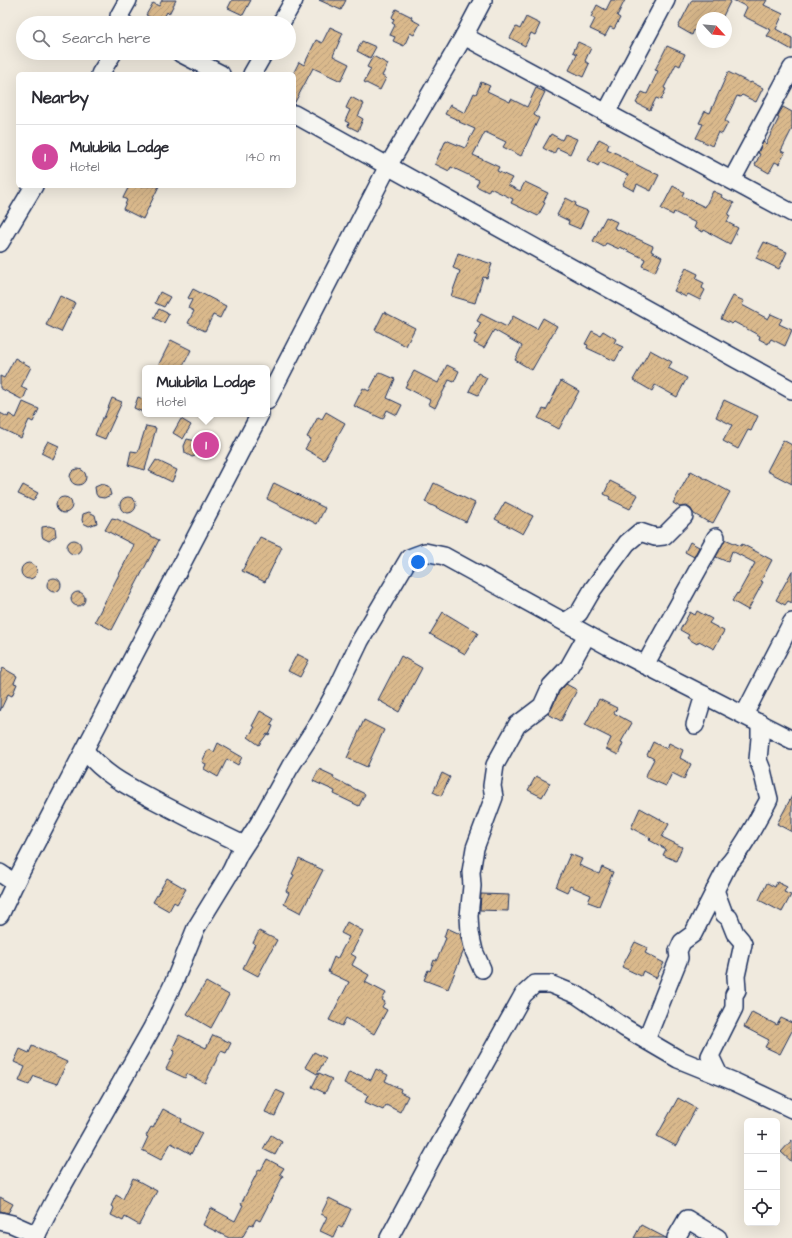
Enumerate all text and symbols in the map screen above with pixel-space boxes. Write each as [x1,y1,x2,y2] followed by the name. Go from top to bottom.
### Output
[696,12,732,48] north arrow
[16,16,296,60] search box
[30,27,52,49] icon: search
[62,28,151,49] text: Search here
[32,86,89,110] text: Nearby
[70,137,169,158] text: Mulubila Lodge
[44,148,46,166] text: 1
[246,148,280,166] text: 140 m
[70,158,100,176] text: Hotel
[142,365,270,417] popup
[156,372,256,393] text: Mulubila Lodge
[156,393,186,411] text: Hotel
[193,430,219,460] pin: 1
[408,552,428,572] your location
[744,1118,780,1226] map controls
[744,1118,780,1154] button: +
[744,1154,780,1190] button: −
[744,1190,780,1226] button: locate

